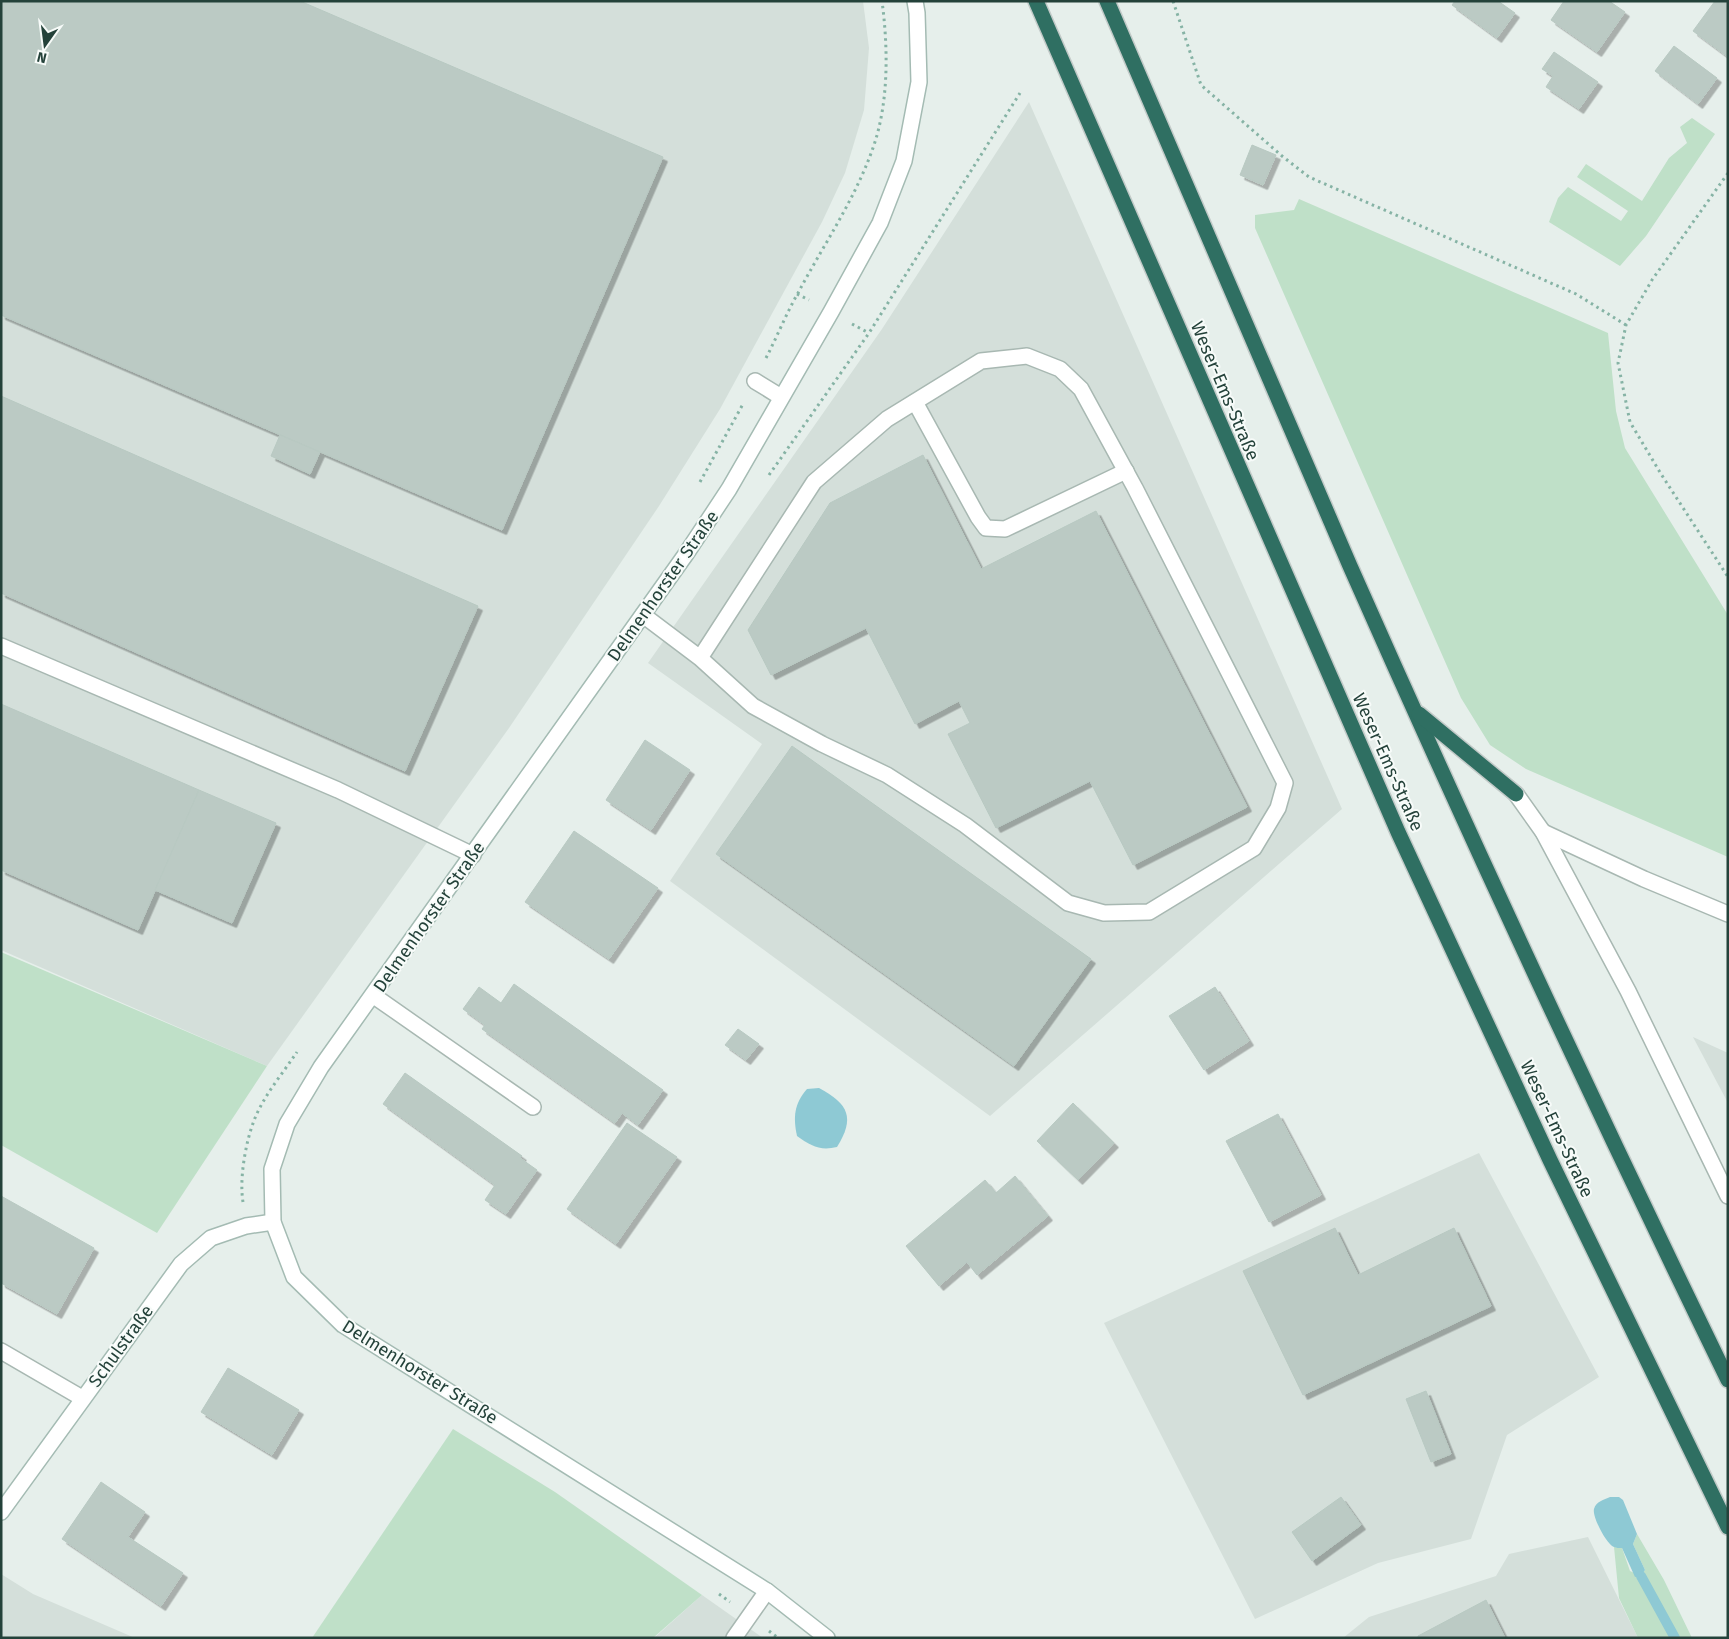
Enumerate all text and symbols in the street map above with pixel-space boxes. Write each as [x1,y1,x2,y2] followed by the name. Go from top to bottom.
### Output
[20,20,70,70] north arrow
[35,48,49,67] text: N
[1186,318,1264,464] street label: Weser-Ems-Straße
[603,506,723,666] street label: Delmenhorster Straße
[1348,690,1428,834] street label: Weser-Ems-Straße
[369,837,489,997] street label: Delmenhorster Straße
[1516,1057,1598,1201] street label: Weser-Ems-Straße
[84,1301,158,1391] street label: Schulstraße
[338,1315,502,1429] street label: Delmenhorster Straße

